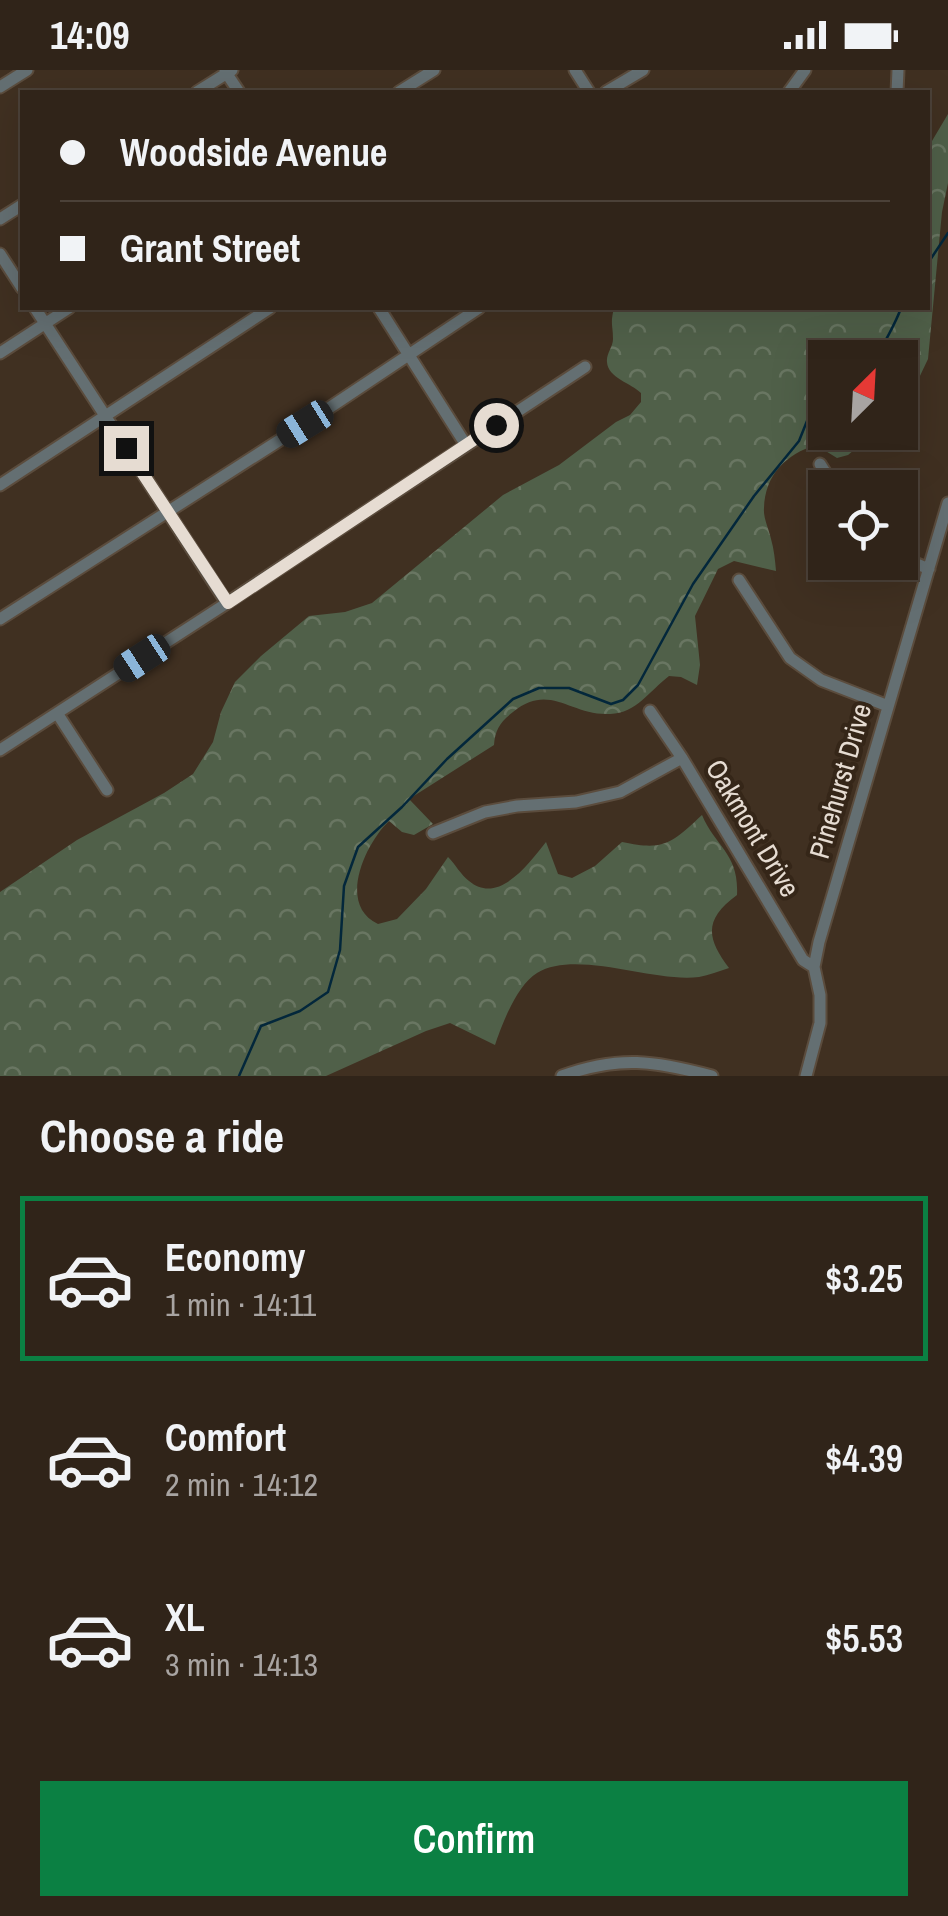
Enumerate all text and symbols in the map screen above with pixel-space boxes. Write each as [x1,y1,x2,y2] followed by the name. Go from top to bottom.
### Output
[50,10,130,61] text: 14:09
[120,127,387,178] text: Woodside Avenue
[120,223,300,274] text: Grant Street
[808,340,918,450] north arrow
[808,340,918,580] map controls
[272,395,338,453] car
[474,403,519,448] route start
[104,426,149,471] route end
[808,470,918,580] button: locate
[109,629,175,687] car
[800,699,880,863] street label: Pinehurst Drive
[697,752,809,904] street label: Oakmont Drive
[40,1105,284,1166] text: Choose a ride
[165,1232,305,1283] text: Economy
[45,1234,135,1324] icon: car
[825,1253,903,1304] text: $3.25
[165,1283,316,1326] text: 1 min · 14:11
[165,1412,286,1463] text: Comfort
[45,1414,135,1504] icon: car
[825,1433,903,1484] text: $4.39
[165,1463,318,1506] text: 2 min · 14:12
[165,1592,205,1643] text: XL
[45,1594,135,1684] icon: car
[825,1613,903,1664] text: $5.53
[165,1643,318,1686] text: 3 min · 14:13
[40,1781,908,1896] button: Confirm

